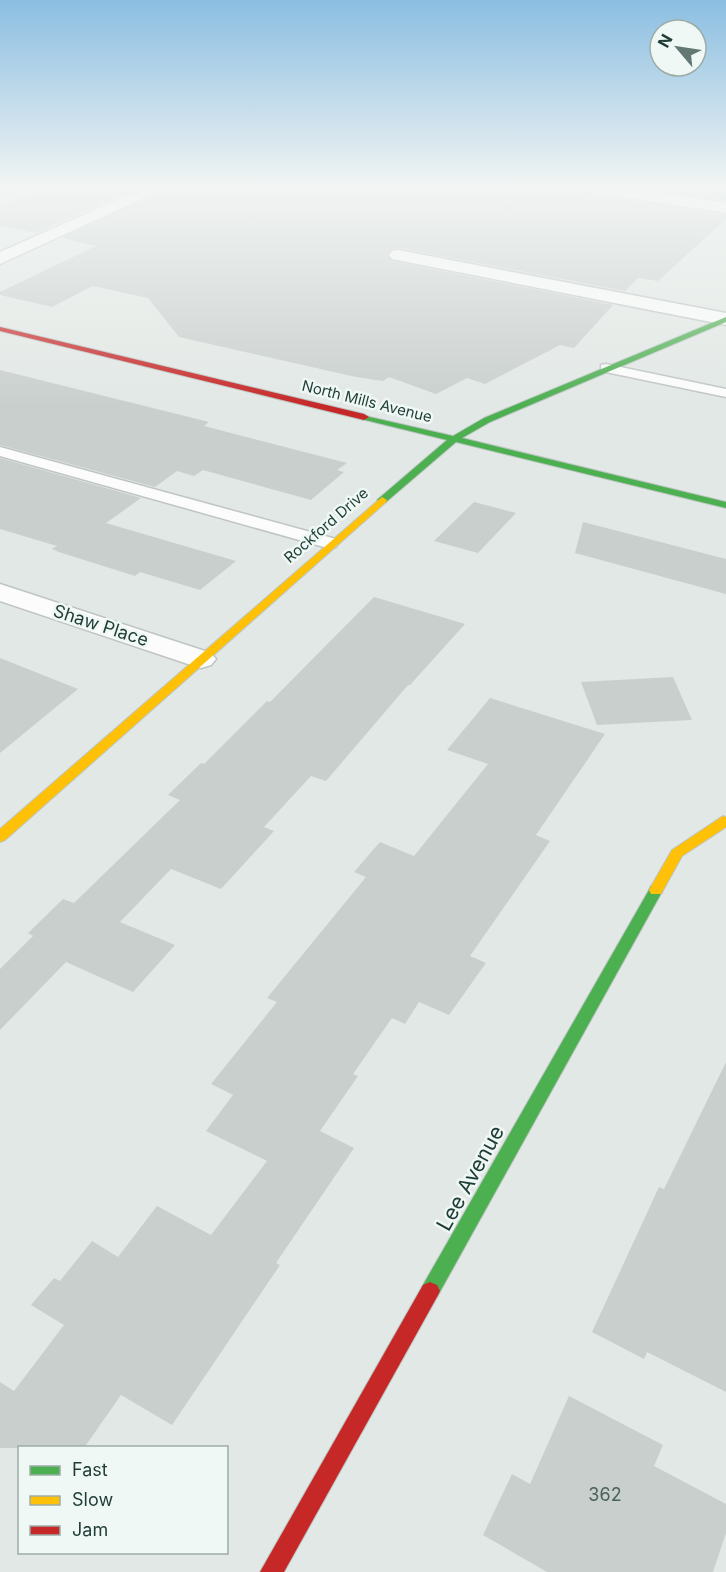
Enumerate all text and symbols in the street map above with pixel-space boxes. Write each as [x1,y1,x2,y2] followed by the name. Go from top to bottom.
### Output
[648,18,708,78] north arrow
[653,31,677,51] text: N
[300,376,434,426] street label: North Mills Avenue
[280,483,372,567] street label: Rockford Drive
[51,600,151,650] street label: Shaw Place
[431,1121,509,1235] street label: Lee Avenue
[18,1446,228,1554] legend
[72,1459,108,1480] text: Fast
[588,1484,622,1505] house number: 362
[72,1489,113,1510] text: Slow
[72,1519,108,1540] text: Jam

